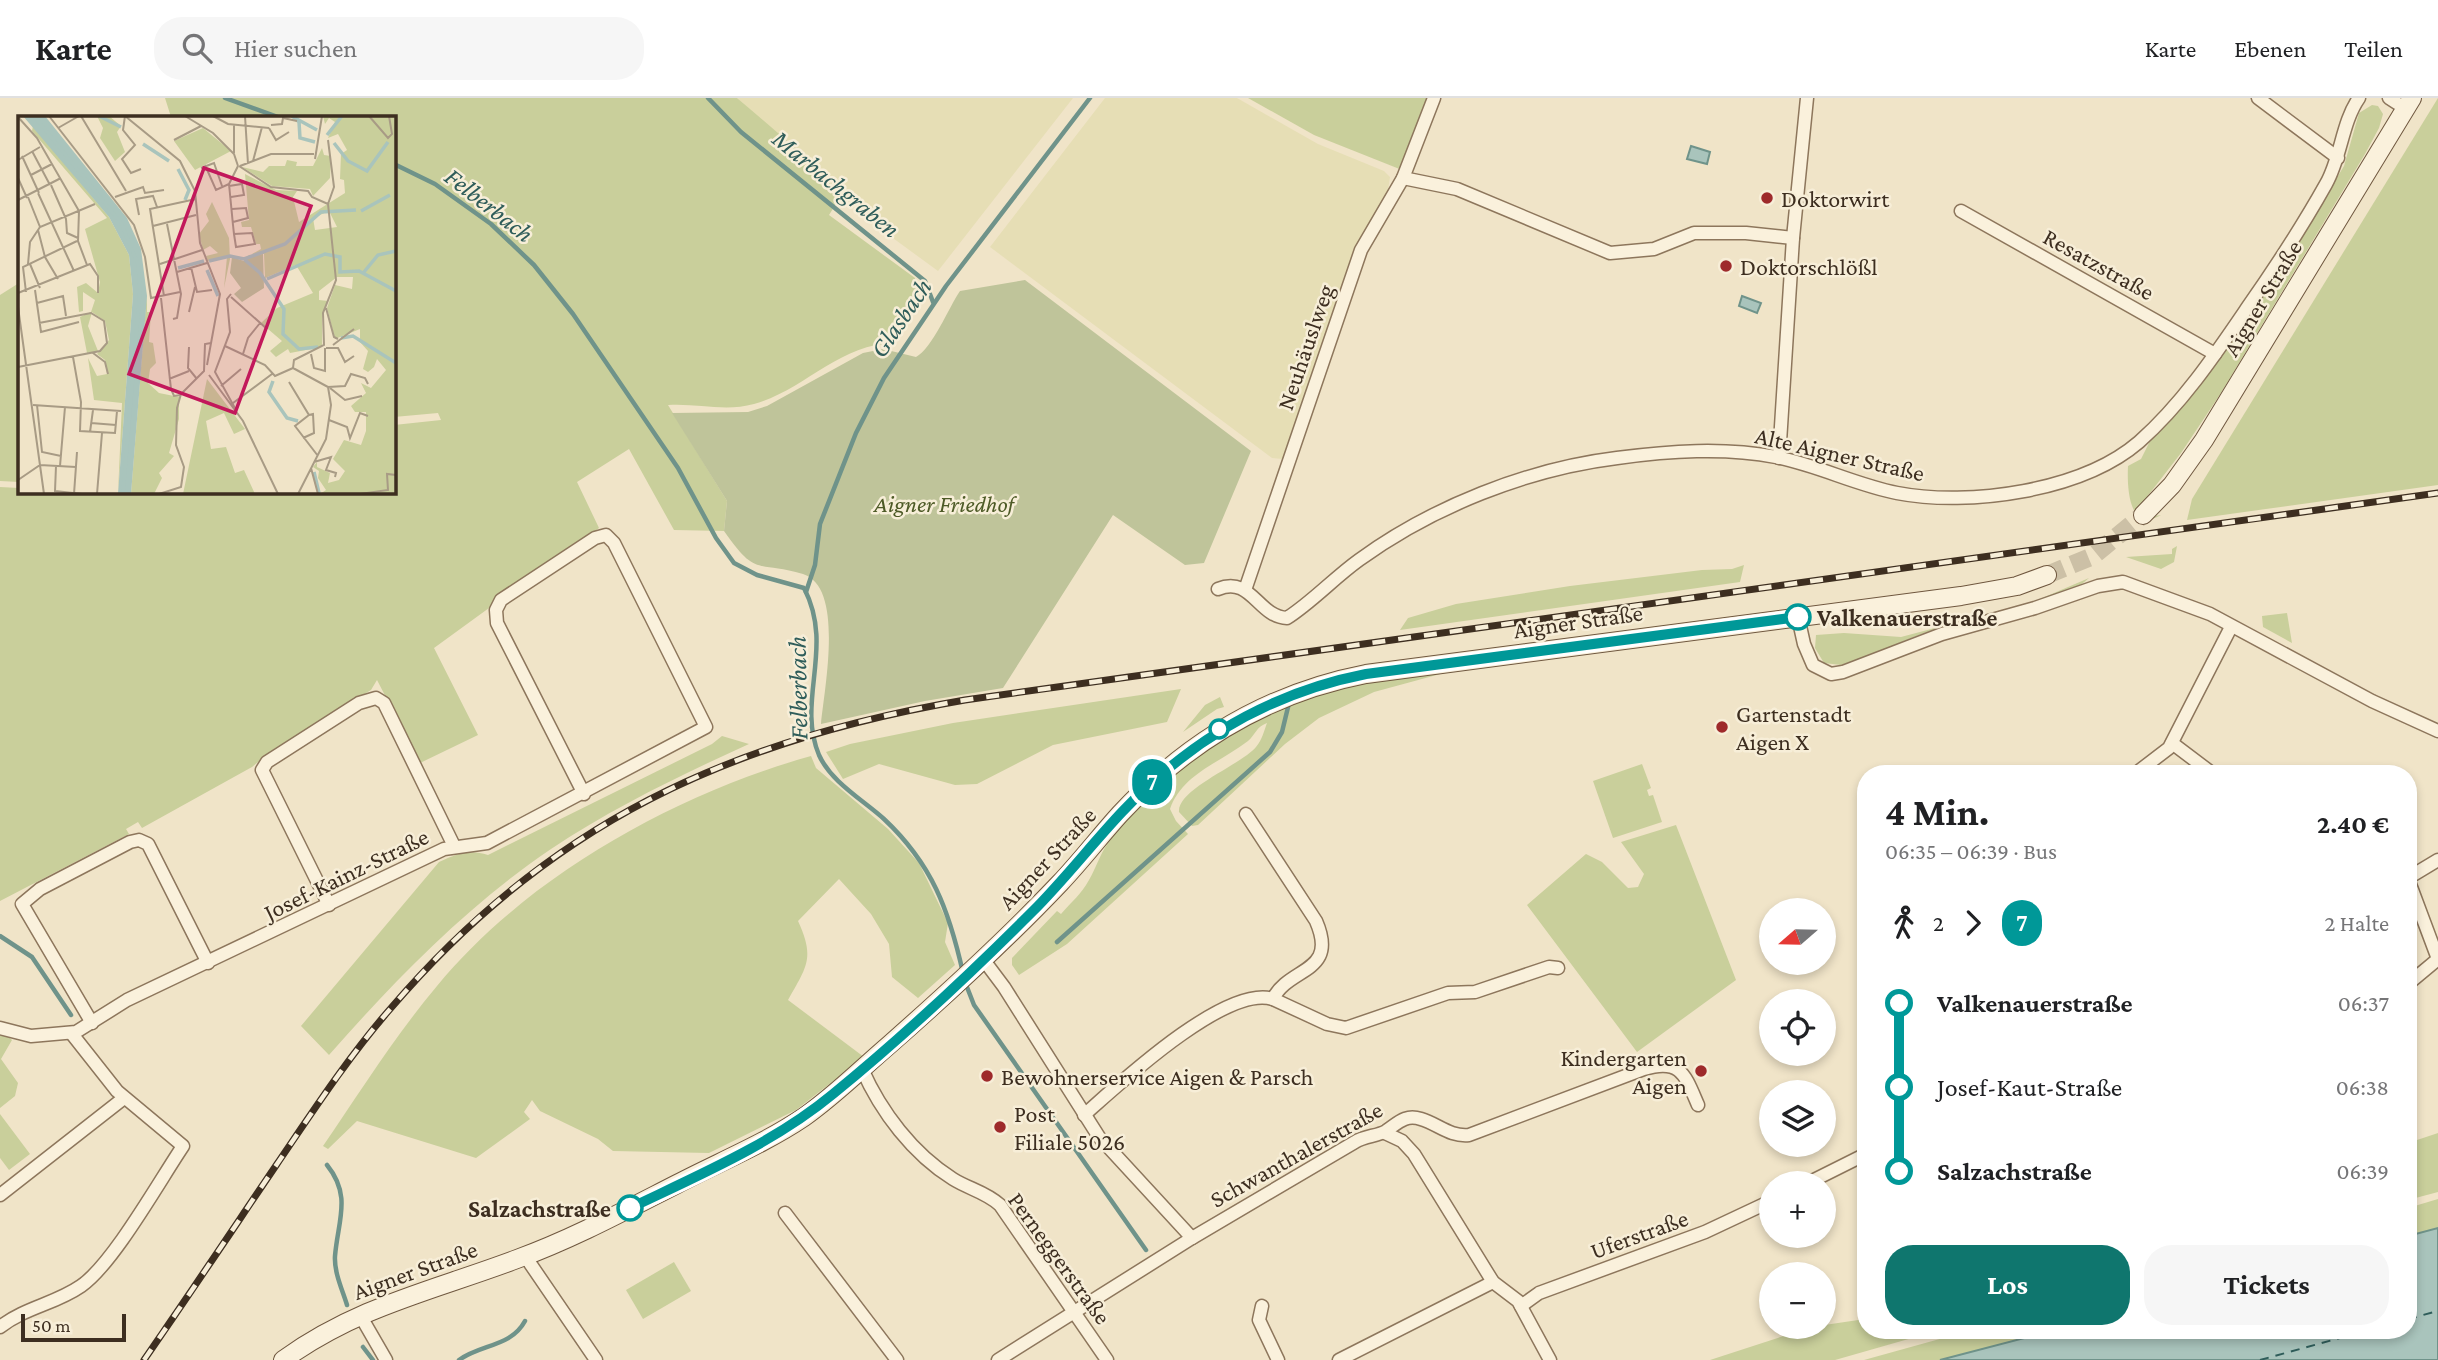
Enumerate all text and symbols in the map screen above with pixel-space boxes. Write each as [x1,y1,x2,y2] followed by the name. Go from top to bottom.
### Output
[154,17,644,80] search box
[178,29,216,67] icon: search
[35,30,112,67] text: Karte
[234,34,357,63] text: Hier suchen
[2145,35,2196,62] text: Karte
[2234,35,2306,62] text: Ebenen
[2344,35,2403,62] text: Teilen
[18,116,396,494] inset map
[766,123,905,244] water label: Marbachgraben
[439,162,539,248] water label: Felberbach
[1781,185,1890,212] place label: Doktorwirt
[1759,190,1775,206] marker: Doktorwirt
[2039,222,2159,306] street label: Resatzstraße
[2217,235,2307,361] street label: Aigner Straße
[1740,253,1877,280] place label: Doktorschlößl
[1718,258,1734,274] marker: Doktorschlößl
[864,273,938,363] water label: Glasbach
[1271,280,1339,413] street label: Neuhäuslweg
[1753,421,1927,487] street label: Alte Aigner Straße
[873,490,1018,517] park label: Aigner Friedhof
[1512,599,1644,643] street label: Aigner Straße
[1785,604,1811,630] marker: Valkenauerstraße
[1816,604,1997,631] place label: Valkenauerstraße
[783,636,813,740] water label: Felberbach
[1736,700,1852,755] place label: Gartenstadt Aigen X
[1209,719,1229,739] unlabelled marker
[1714,719,1730,735] marker: Gartenstadt Aigen X
[1129,759,1175,805] line badge: 7
[1146,768,1158,795] text: 7
[1885,791,1989,833] text: 4 Min.
[993,801,1101,915] street label: Aigner Straße
[2317,810,2389,839] text: 2.40 €
[257,822,433,926] street label: Josef-Kainz-Straße
[1885,838,2057,864] text: 06:35 – 06:39 · Bus
[1759,898,1836,975] north arrow
[1759,898,1836,1339] map controls
[1885,904,1923,942] icon: walk
[1954,904,1992,942] icon: forward
[2016,909,2028,936] text: 7
[1933,910,1944,936] text: 2
[2324,910,2389,936] text: 2 Halte
[1759,989,1836,1066] button: locate
[1937,989,2132,1018] text: Valkenauerstraße
[2338,990,2389,1016] text: 06:37
[1560,1044,1687,1099] place label: Kindergarten Aigen
[1001,1063,1313,1090] place label: Bewohnerservice Aigen & Parsch
[1693,1063,1709,1079] marker: Kindergarten Aigen
[979,1068,995,1084] marker: Bewohnerservice Aigen & Parsch
[1937,1073,2122,1102] text: Josef-Kaut-Straße
[2336,1074,2389,1100] text: 06:38
[1759,1080,1836,1157] button: layers
[1205,1095,1387,1213] street label: Schwanthalerstraße
[1014,1100,1125,1155] place label: Post Filiale 5026
[992,1119,1008,1135] marker: Post Filiale 5026
[1937,1157,2092,1186] text: Salzachstraße
[2337,1158,2389,1184] text: 06:39
[1759,1171,1836,1248] button: +
[1003,1187,1117,1329] street label: Perneggerstraße
[468,1195,611,1222] place label: Salzachstraße
[617,1195,643,1221] marker: Salzachstraße
[1587,1204,1691,1264] street label: Uferstraße
[349,1235,481,1305] street label: Aigner Straße
[1885,1245,2130,1325] button: Los
[2144,1245,2389,1325] button: Tickets
[1759,1262,1836,1339] button: −
[21,1311,126,1343] scale bar
[32,1315,71,1336] text: 50 m

